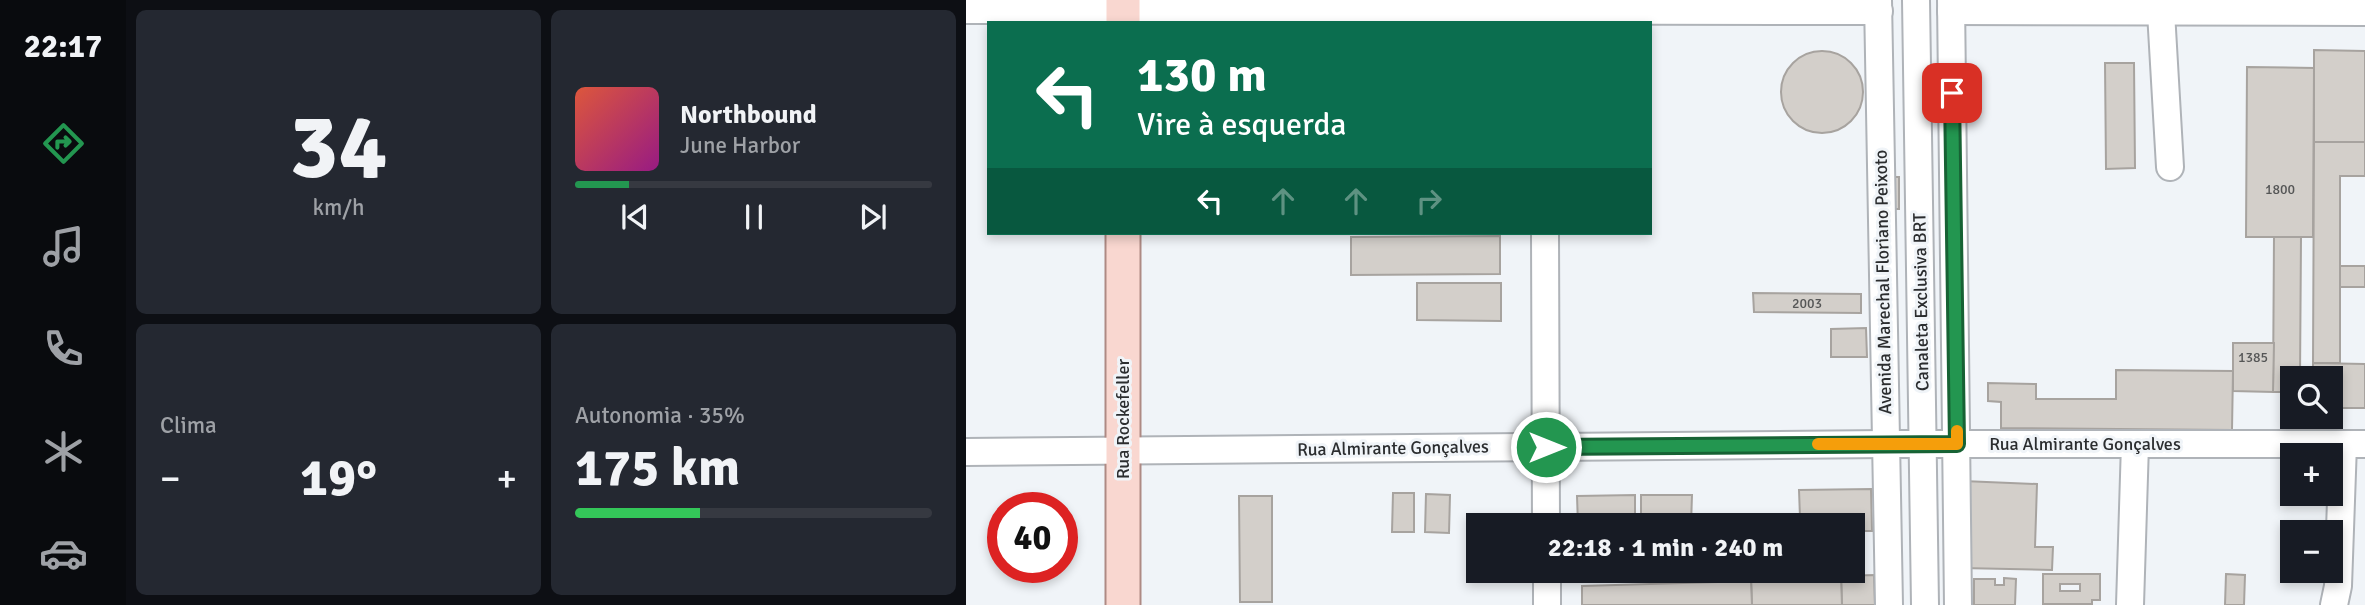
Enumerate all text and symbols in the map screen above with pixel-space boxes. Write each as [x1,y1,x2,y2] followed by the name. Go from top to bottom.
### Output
[24,27,102,66] text: 22:17
[1137,45,1267,105] text: 130 m
[1022,49,1113,140] icon: left
[1922,63,1982,123] pin
[1933,74,1971,112] icon: arrive
[289,91,388,204] text: 34
[680,99,817,131] text: Northbound
[1137,105,1347,144] text: Vire à esquerda
[39,119,88,168] icon: directions
[680,131,800,160] text: June Harbor
[1870,149,1896,415] street label: Avenida Marechal Floriano Peixoto
[2265,181,2295,198] house number: 1800
[1191,182,1229,220] icon: left
[1264,182,1302,220] icon: ahead
[1337,182,1375,220] icon: ahead
[1410,182,1448,220] icon: right
[312,193,365,222] text: km/h
[616,198,654,236] icon: previous
[735,198,773,236] icon: pause
[854,198,892,236] icon: next
[1908,213,1934,391] street label: Canaleta Exclusiva BRT
[39,222,88,271] icon: music
[1792,295,1822,312] house number: 2003
[39,324,88,373] icon: phone
[2238,349,2268,366] house number: 1385
[1112,359,1134,479] street label: Rua Rockefeller
[2280,366,2343,583] map controls
[2280,366,2343,429] button: search
[575,401,745,430] text: Autonomia · 35%
[1509,410,1583,484] position arrow
[160,411,217,440] text: Clima
[39,427,88,476] icon: climate
[1989,433,2181,455] street label: Rua Almirante Gonçalves
[1297,435,1489,461] street label: Rua Almirante Gonçalves
[575,436,740,500] text: 175 km
[2280,443,2343,506] button: +
[300,446,377,510] text: 19°
[160,455,181,502] text: −
[496,455,517,502] text: +
[987,492,1078,583] speed limit sign: 40
[2280,520,2343,583] button: −
[39,529,88,578] icon: car
[1548,532,1783,564] text: 22:18 · 1 min · 240 m

